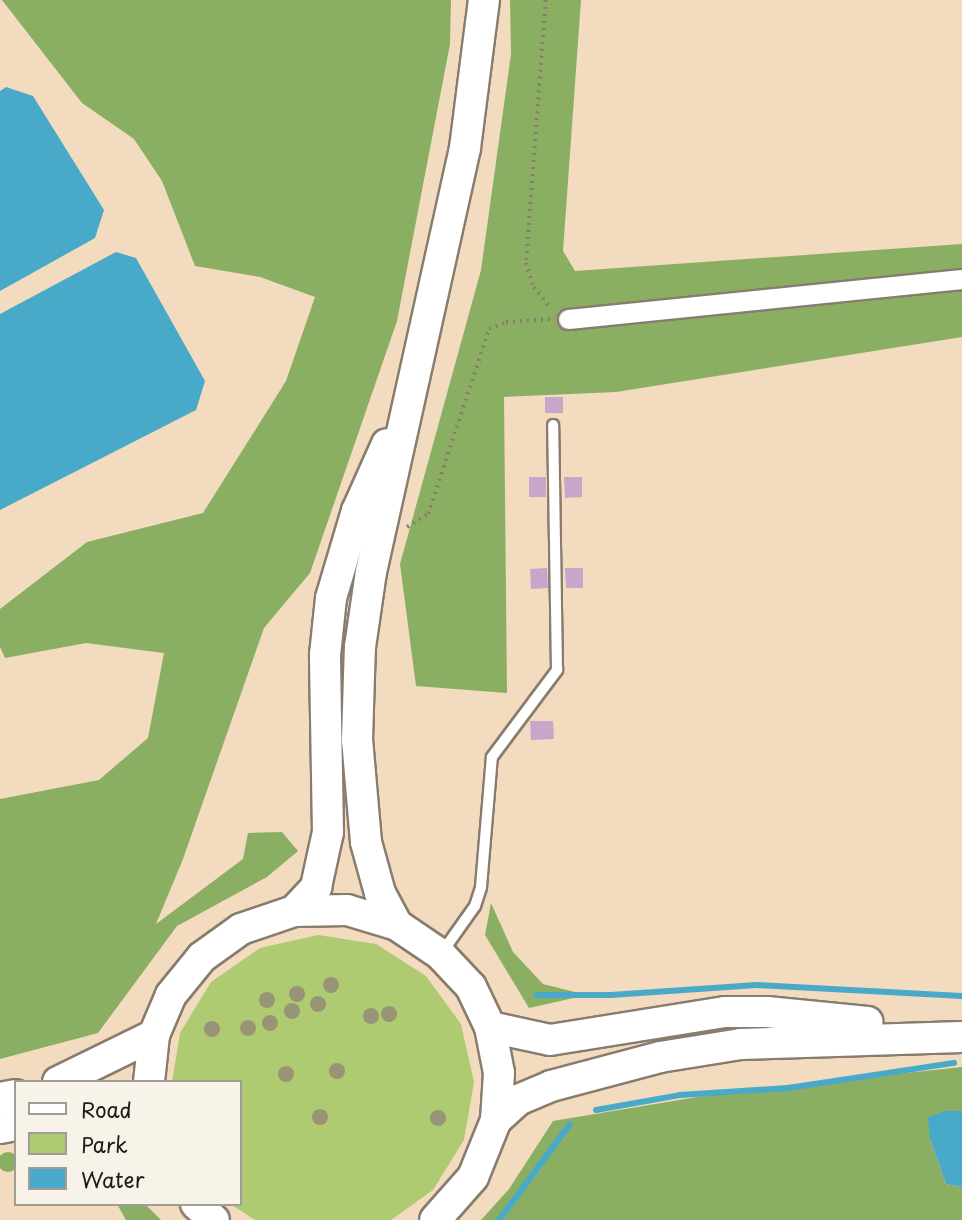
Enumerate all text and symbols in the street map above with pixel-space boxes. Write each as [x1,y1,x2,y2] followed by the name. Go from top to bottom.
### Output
[14,1080,242,1206] legend
[81,1093,132,1125] text: Road
[81,1128,128,1160] text: Park
[81,1163,144,1195] text: Water

